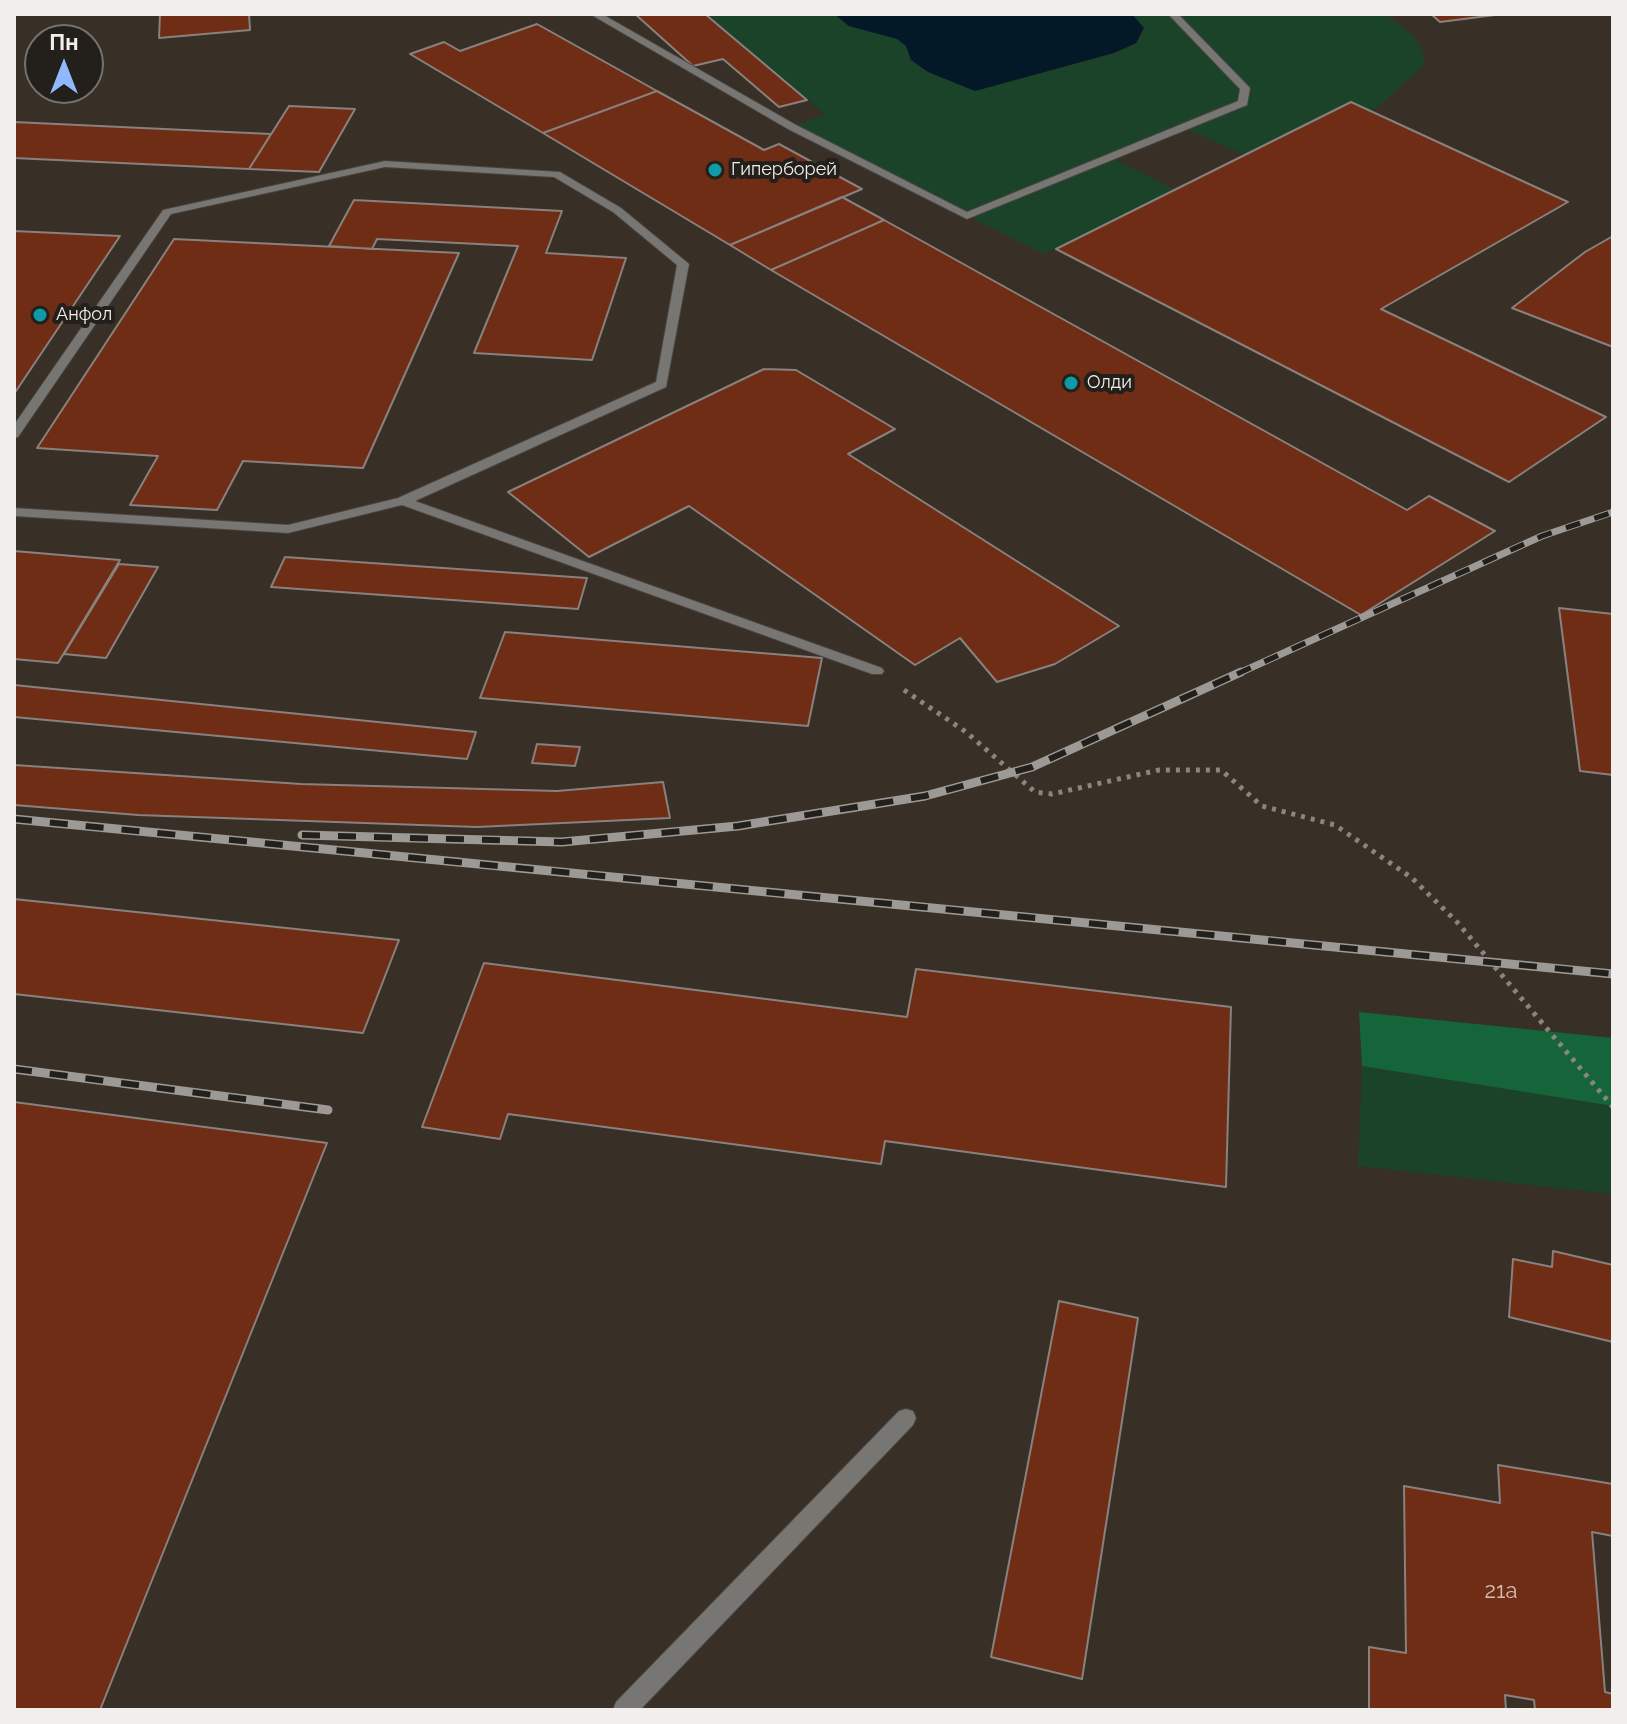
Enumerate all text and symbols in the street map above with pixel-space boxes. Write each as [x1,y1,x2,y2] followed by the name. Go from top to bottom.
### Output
[24,24,104,104] north arrow
[49,29,79,55] text: Пн
[731,159,837,181] place label: Гиперборей
[706,161,724,179] marker: Гиперборей
[56,304,112,326] place label: Анфол
[31,306,49,324] marker: Анфол
[1087,372,1132,394] place label: Олди
[1062,374,1080,392] marker: Олди
[1485,1578,1517,1604] house number: 21а

